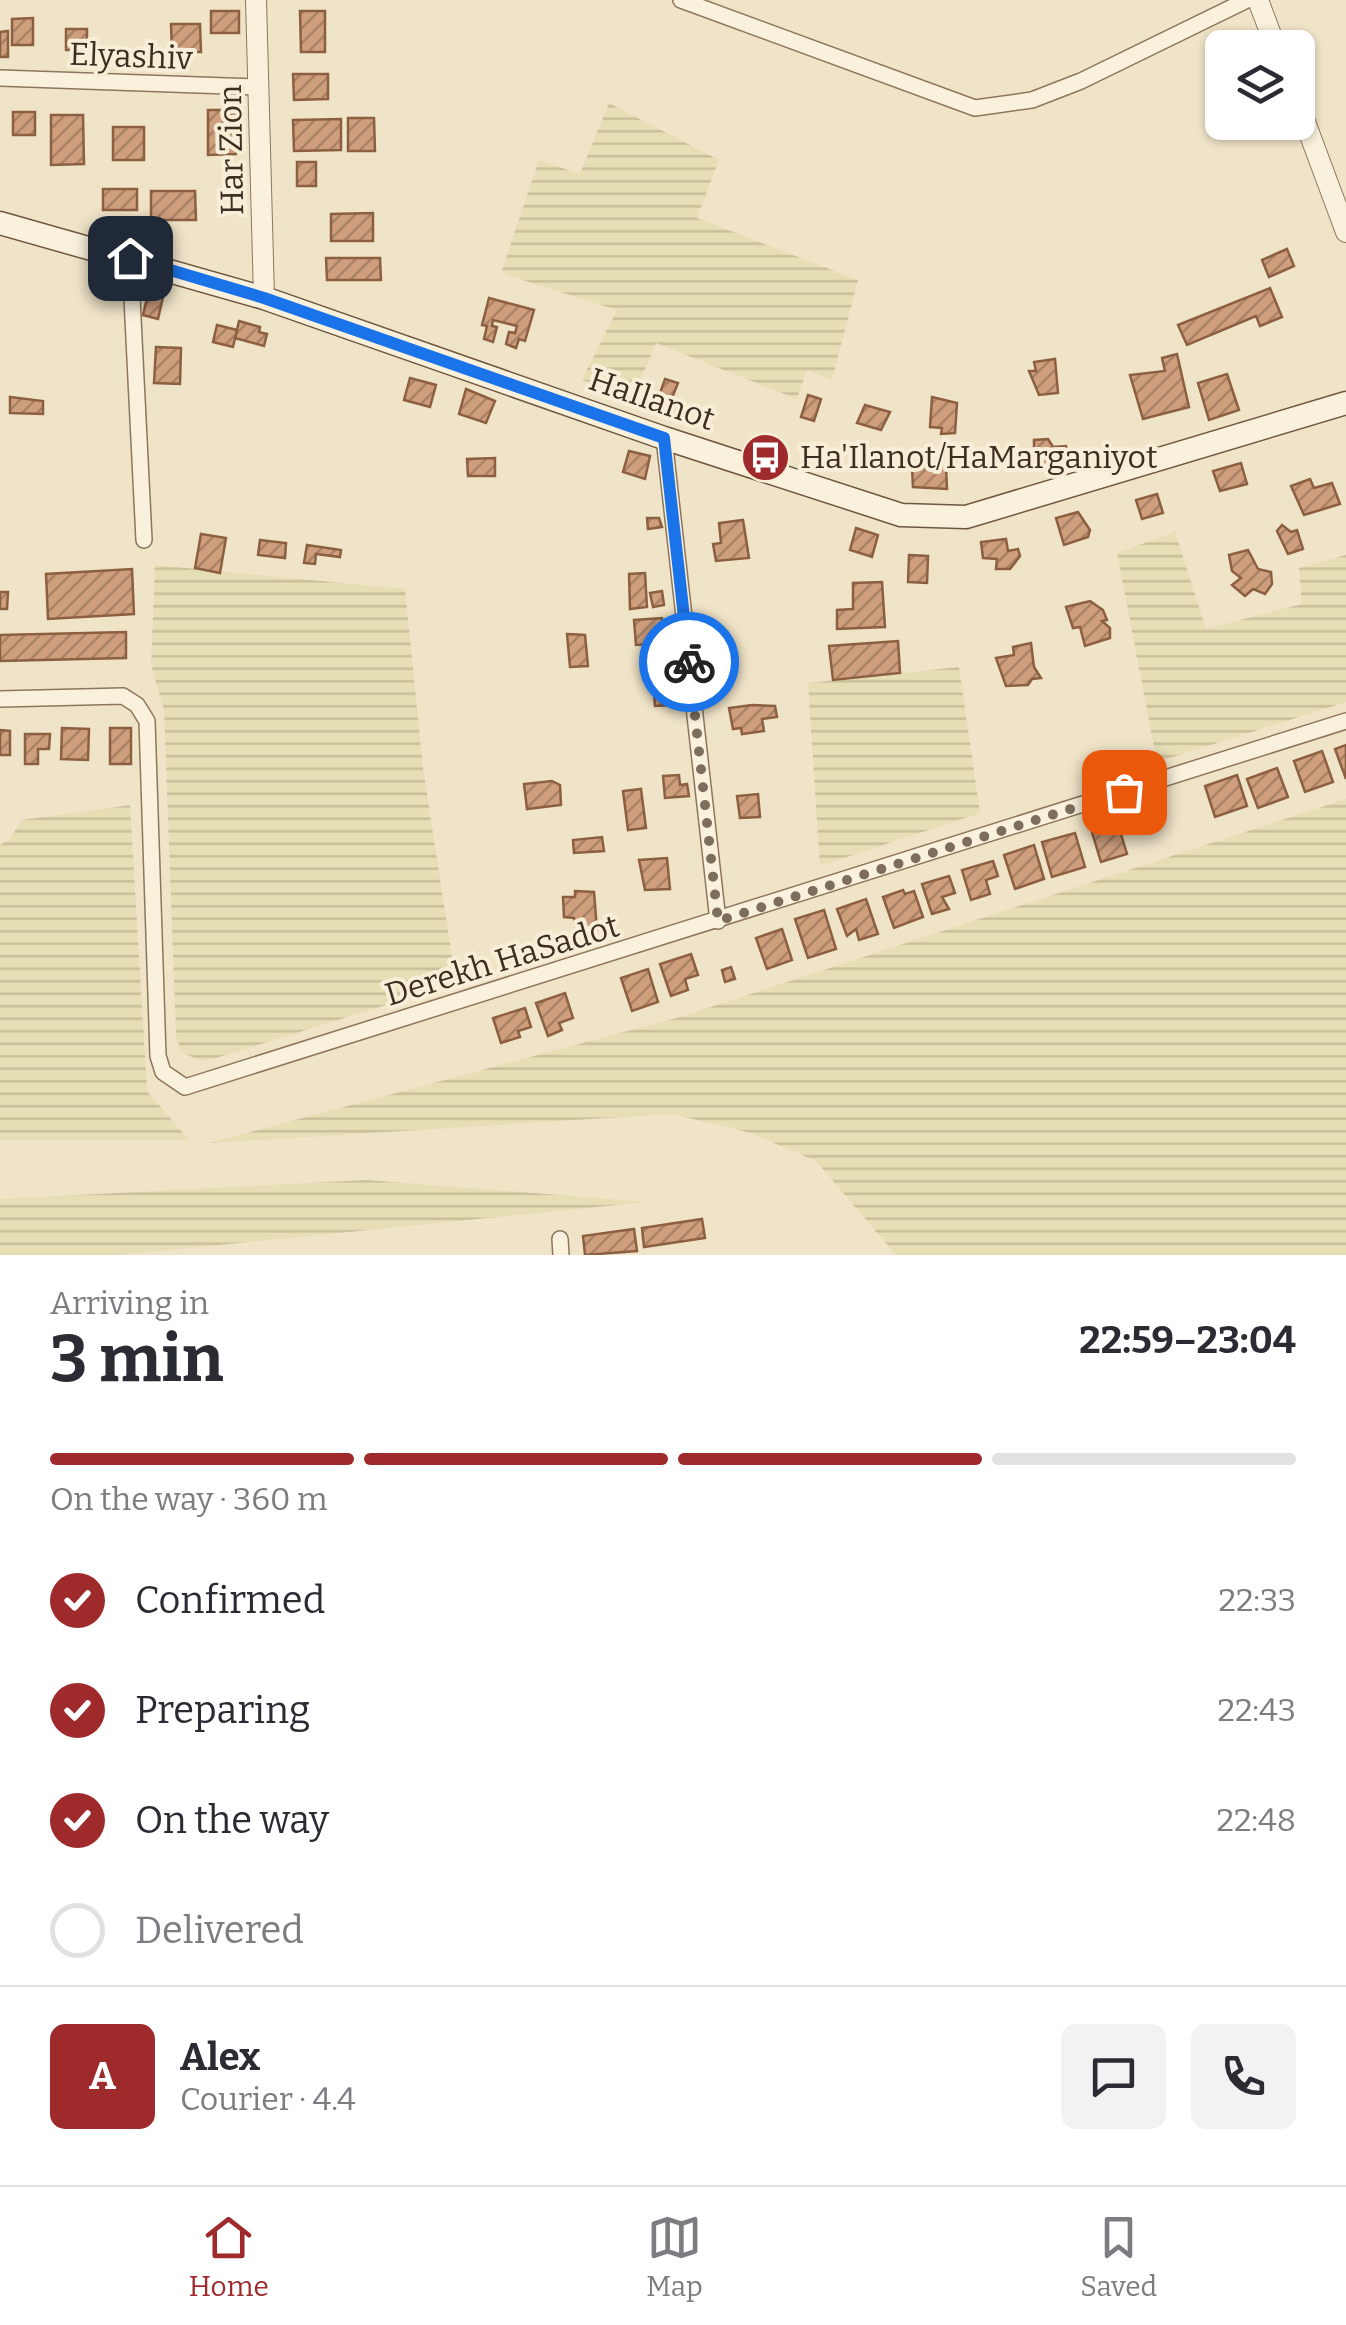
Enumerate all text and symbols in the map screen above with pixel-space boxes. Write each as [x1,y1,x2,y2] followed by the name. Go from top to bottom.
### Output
[1205,30,1315,140] map controls
[1205,30,1315,140] button: layers
[69,35,193,77] street label: Elyashiv
[211,84,251,216] street label: Har Zion
[88,216,173,301] pin
[103,231,158,286] icon: home
[584,360,720,438] street label: HaIlanot
[739,431,791,483] bus stop icon: Ha'Ilanot/HaMarganiyot
[800,438,1158,476] place label: Ha'Ilanot/HaMarganiyot
[639,612,739,712] courier
[662,635,717,690] icon: bike
[1082,750,1167,835] pin
[1097,765,1152,820] icon: bag
[381,906,624,1014] street label: Derekh HaSadot
[50,1284,209,1322] text: Arriving in
[1079,1317,1296,1363] text: 22:59–23:04
[50,1320,224,1398] text: 3 min
[50,1480,327,1518] text: On the way · 360 m
[50,1573,105,1628] icon: check
[135,1577,325,1623] text: Confirmed
[1219,1581,1296,1619] text: 22:33
[50,1683,105,1738] icon: check
[135,1687,310,1733] text: Preparing
[1218,1691,1296,1729] text: 22:43
[50,1793,105,1848] icon: check
[135,1797,329,1843] text: On the way
[1217,1801,1296,1839] text: 22:48
[135,1907,304,1953] text: Delivered
[1061,2024,1166,2129] button: chat
[1191,2024,1296,2129] button: phone
[180,2034,260,2080] text: Alex
[89,2053,116,2099] text: A
[180,2080,356,2118] text: Courier · 4.4
[189,2210,269,2303] tab: Home
[646,2210,703,2303] tab: Map
[1080,2210,1157,2303] tab: Saved

